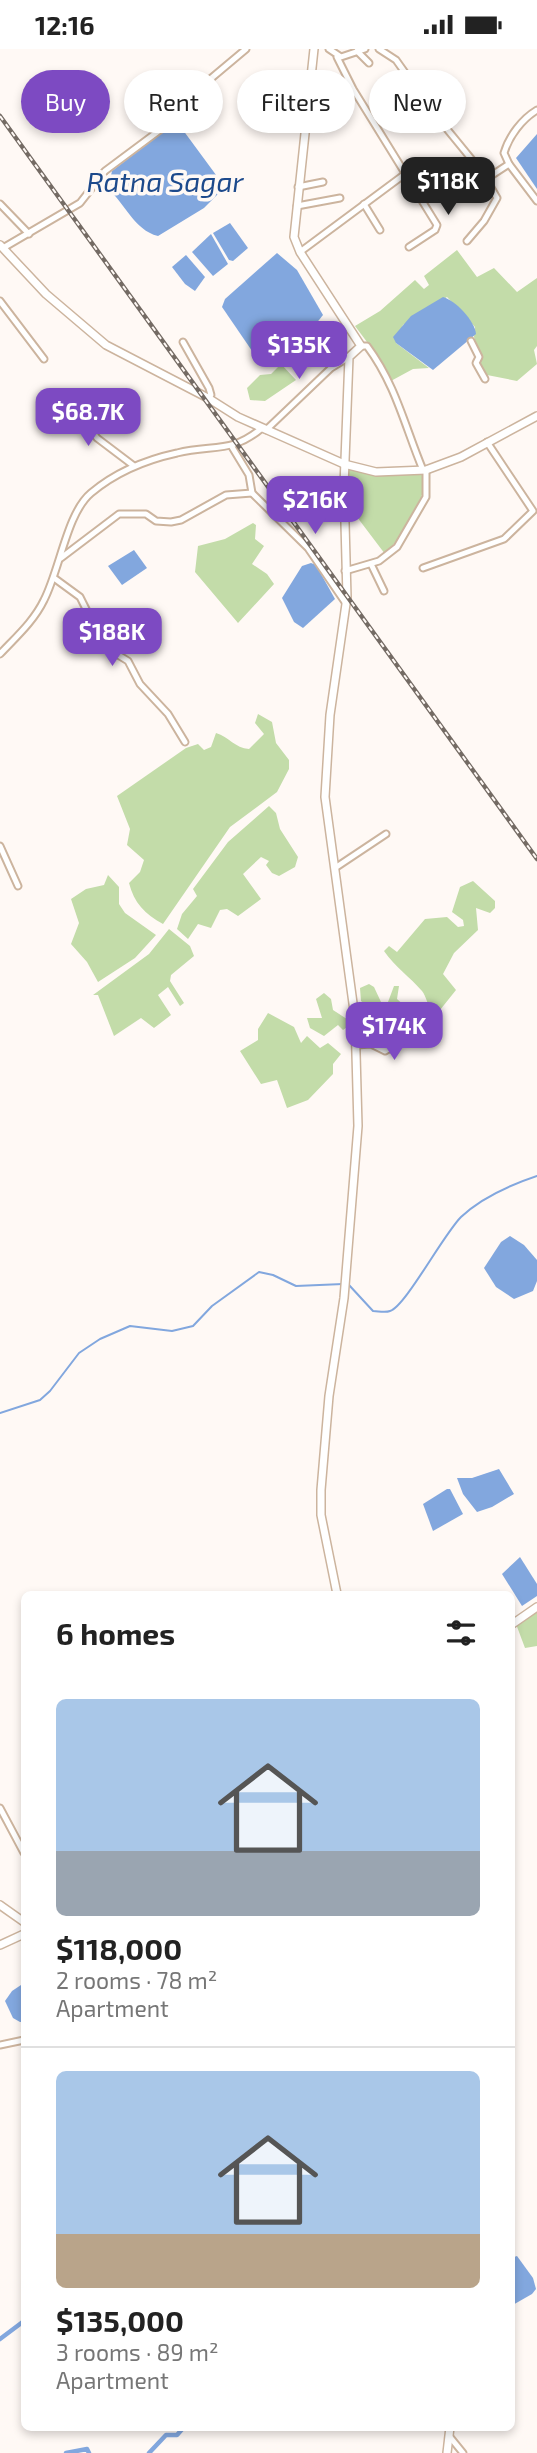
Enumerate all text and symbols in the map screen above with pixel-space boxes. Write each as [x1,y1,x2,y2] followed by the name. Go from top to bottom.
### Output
[35,9,95,40] text: 12:16
[21,70,110,133] chip: Buy
[124,70,223,133] chip: Rent
[237,70,355,133] chip: Filters
[369,70,466,133] chip: New
[399,157,497,217] pin: $118K
[86,164,244,198] water label: Ratna Sagar
[417,166,479,194] text: $118K
[250,321,348,381] pin: $135K
[267,330,331,358] text: $135K
[31,389,145,448] pin: $68.7K
[52,397,124,425] text: $68.7K
[266,477,364,536] pin: $216K
[283,485,347,513] text: $216K
[63,609,161,668] pin: $188K
[79,617,145,645] text: $188K
[345,1003,443,1062] pin: $174K
[362,1011,426,1039] text: $174K
[442,1614,480,1652] icon: filters
[56,1615,175,1651] text: 6 homes
[205,1745,331,1871] icon: home
[56,1930,182,1966] text: $118,000
[56,1966,217,1994] text: 2 rooms · 78 m²
[56,1994,169,2022] text: Apartment
[205,2117,331,2243] icon: home
[56,2302,184,2338] text: $135,000
[56,2338,218,2366] text: 3 rooms · 89 m²
[56,2366,169,2394] text: Apartment

